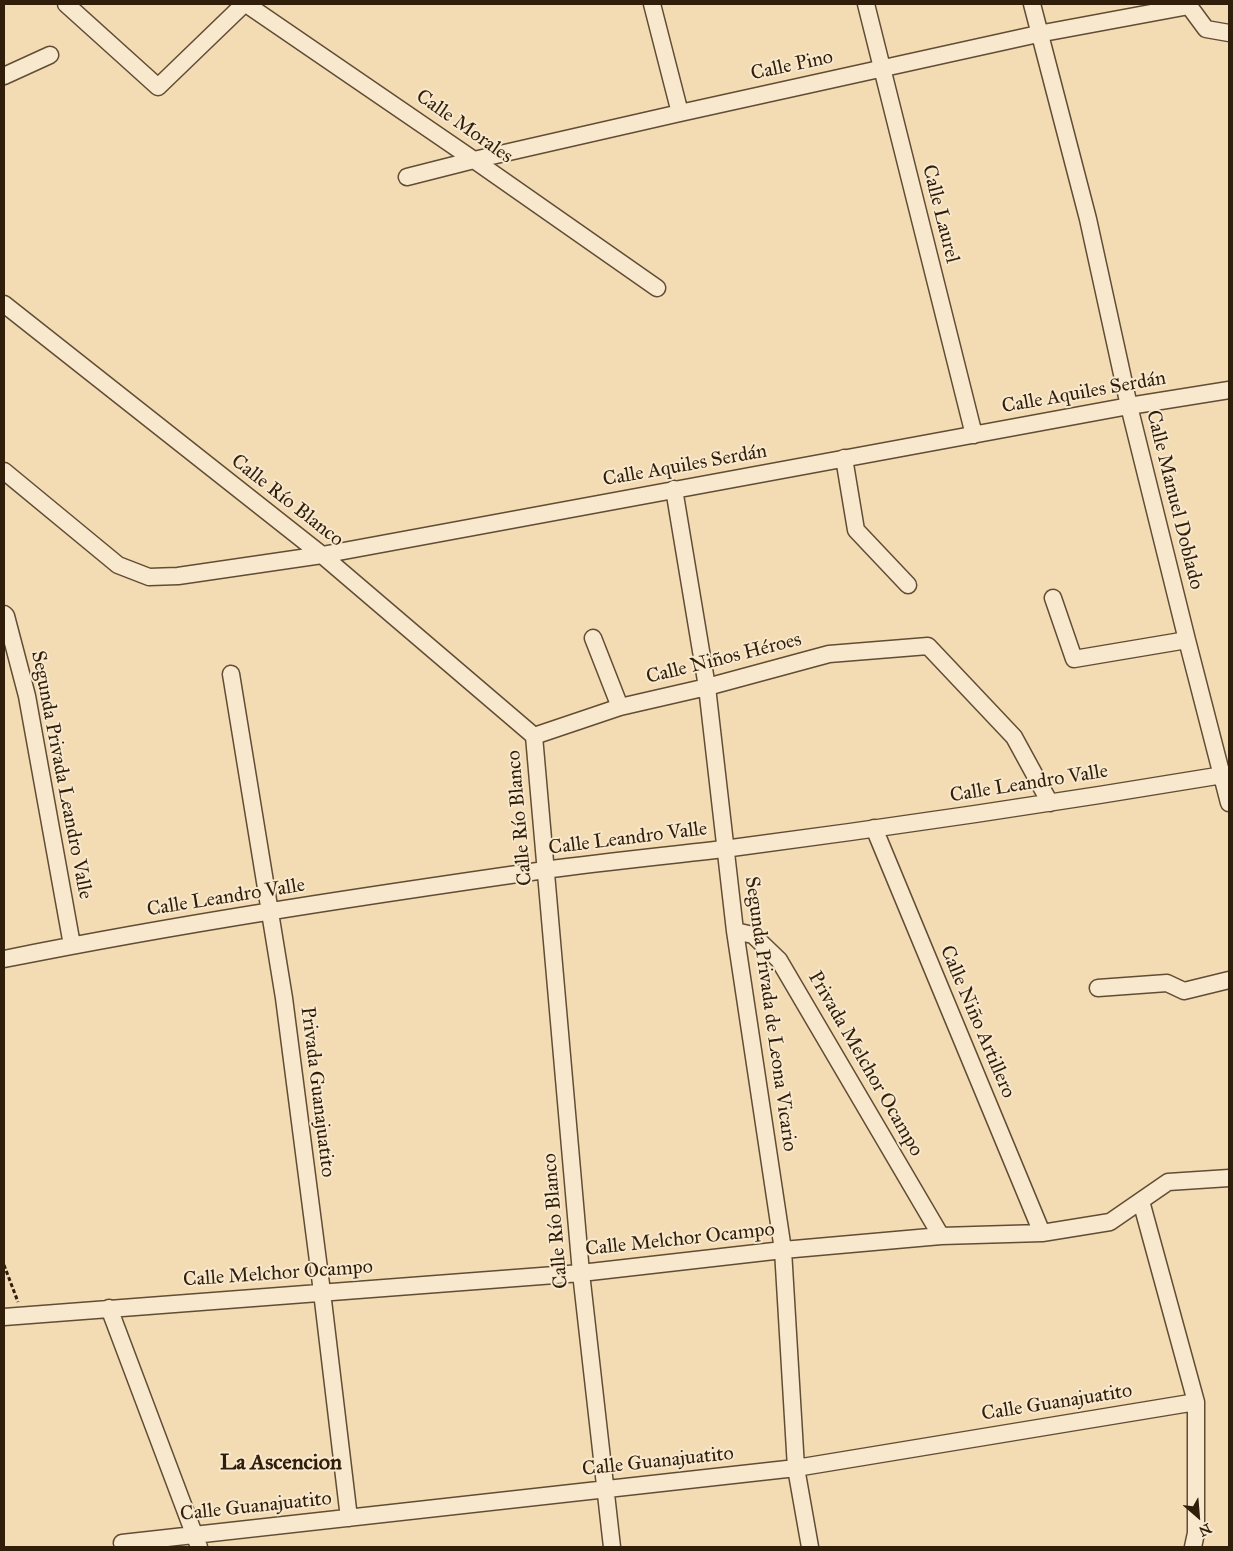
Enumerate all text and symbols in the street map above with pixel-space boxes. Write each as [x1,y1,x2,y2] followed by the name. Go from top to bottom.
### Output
[749,46,835,86] street label: Calle Pino
[411,85,517,169] street label: Calle Morales
[916,162,964,266] street label: Calle Laurel
[1000,367,1168,419] street label: Calle Aquiles Serdán
[1140,408,1208,592] street label: Calle Manuel Doblado
[601,440,769,492] street label: Calle Aquiles Serdán
[226,450,348,552] street label: Calle Río Blanco
[644,628,804,690] street label: Calle Niños Héroes
[25,649,97,901] street label: Segunda Privada Leandro Valle
[502,749,538,887] street label: Calle Río Blanco
[948,760,1110,808] street label: Calle Leandro Valle
[547,817,709,861] street label: Calle Leandro Valle
[145,874,307,922] street label: Calle Leandro Valle
[739,875,801,1153] street label: Segunda Privada de Leona Vicario
[934,942,1020,1102] street label: Calle Niño Artillero
[802,967,928,1161] street label: Privada Melchor Ocampo
[295,1005,339,1179] street label: Privada Guanajuatito
[538,1152,574,1290] street label: Calle Río Blanco
[584,1218,776,1262] street label: Calle Melchor Ocampo
[182,1255,374,1293] street label: Calle Melchor Ocampo
[980,1379,1134,1427] street label: Calle Guanajuatito
[581,1442,735,1482] street label: Calle Guanajuatito
[220,1451,342,1477] district label: La Ascencion
[179,1487,333,1527] street label: Calle Guanajuatito
[1173,1491,1223,1541] north arrow
[1196,1520,1214,1540] text: N

